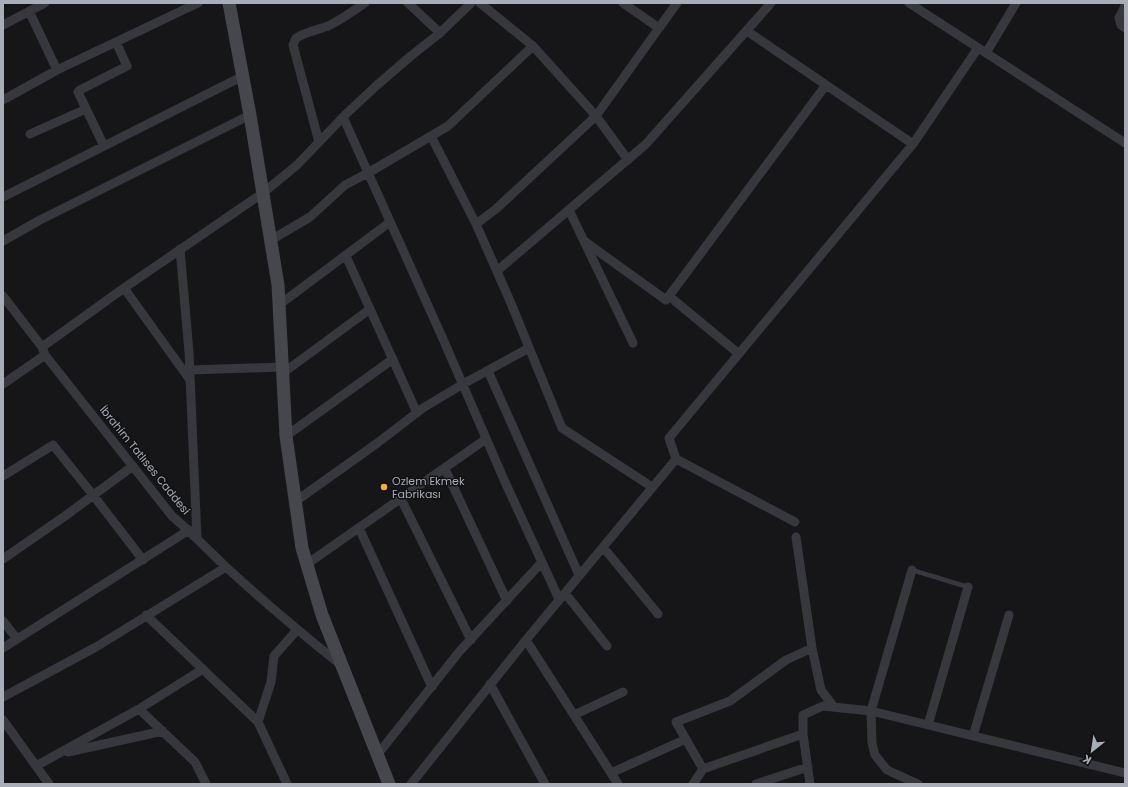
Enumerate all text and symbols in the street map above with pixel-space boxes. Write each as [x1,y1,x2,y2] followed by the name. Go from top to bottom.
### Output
[96,402,194,518] street label: İbrahim Tatlıses Caddesi
[392,473,465,502] place label: Ozlem Ekmek Fabrikası
[379,482,389,492] marker: Ozlem Ekmek Fabrikası
[1072,731,1112,771] north arrow
[1079,751,1094,769] text: K

